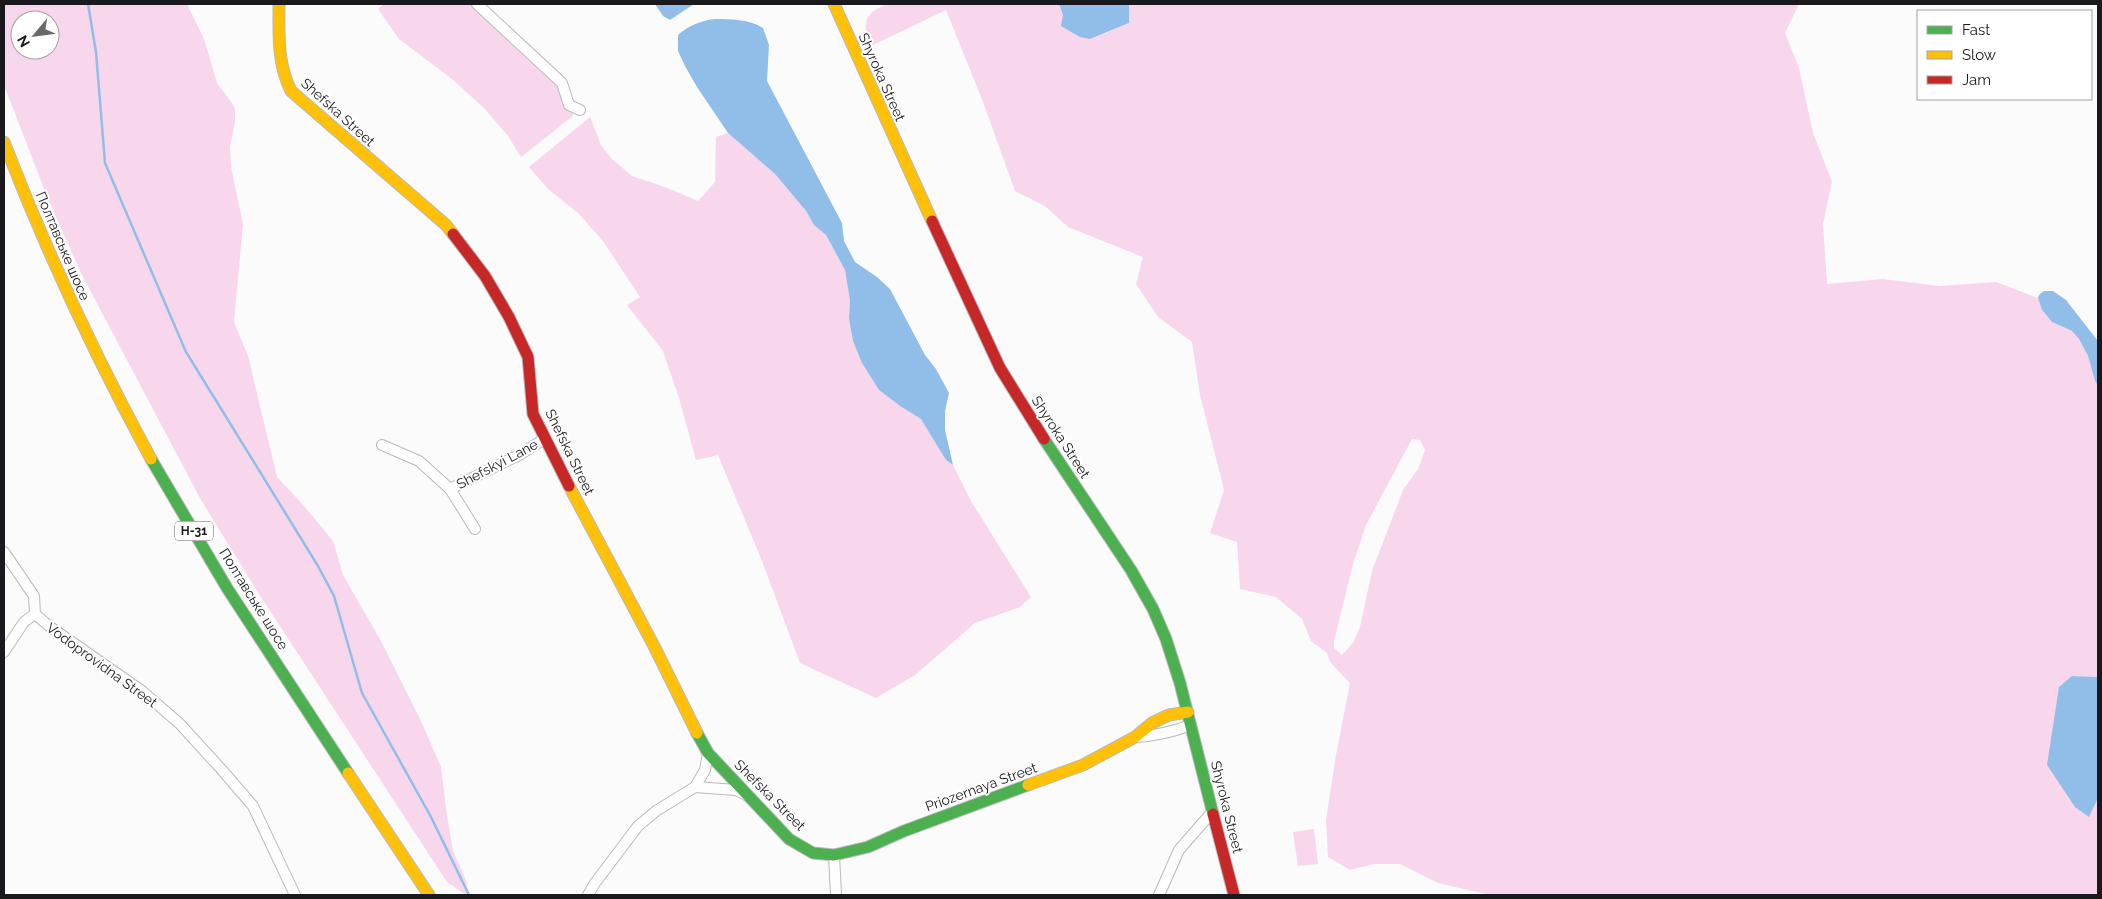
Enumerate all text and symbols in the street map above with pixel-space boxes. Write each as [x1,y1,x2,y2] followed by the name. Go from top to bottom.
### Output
[10,10,60,60] north arrow
[1917,10,2092,100] legend
[1962,21,1990,39] text: Fast
[855,31,909,124] street label: Shyroka Street
[14,33,33,50] text: N
[1962,46,1996,64] text: Slow
[1962,71,1991,89] text: Jam
[298,75,378,149] street label: Shefska Street
[33,189,93,303] street label: Полтавське шосе
[1029,393,1094,481] street label: Shyroka Street
[542,406,598,498] street label: Shefska Street
[454,436,540,492] street label: Shefskyi Lane
[175,522,213,540] road number: Н-31
[216,545,292,653] street label: Полтавське шосе
[44,620,161,711] street label: Vodoprovidna Street
[731,756,809,834] street label: Shefska Street
[923,759,1039,815] street label: Priozernaya Street
[1208,759,1246,855] street label: Shyroka Street

